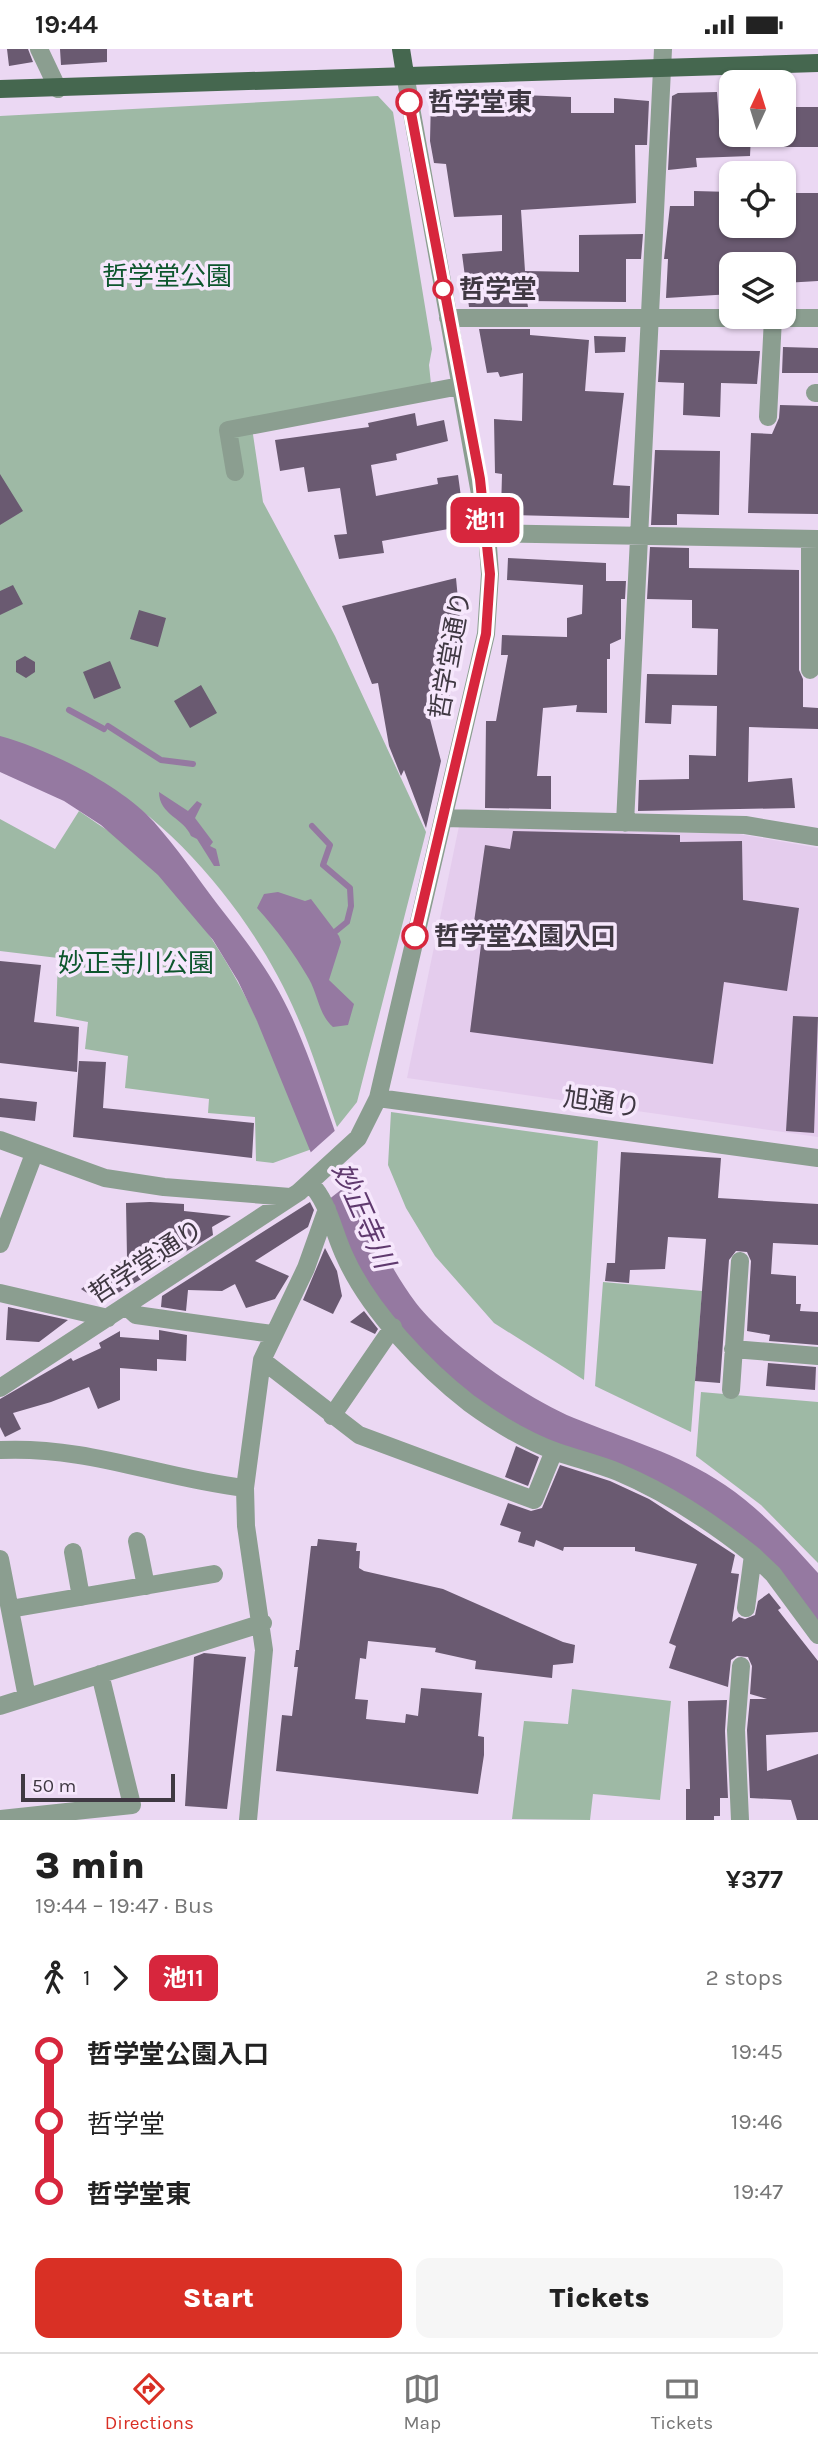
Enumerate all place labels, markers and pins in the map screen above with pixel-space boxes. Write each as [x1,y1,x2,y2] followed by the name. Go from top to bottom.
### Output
[428,87,532,118] place label: 哲学堂東
[396,89,422,115] marker: 哲学堂東
[459,274,537,305] place label: 哲学堂
[433,279,453,299] marker: 哲学堂
[434,921,616,952] place label: 哲学堂公園入口
[402,923,428,949] marker: 哲学堂公園入口

